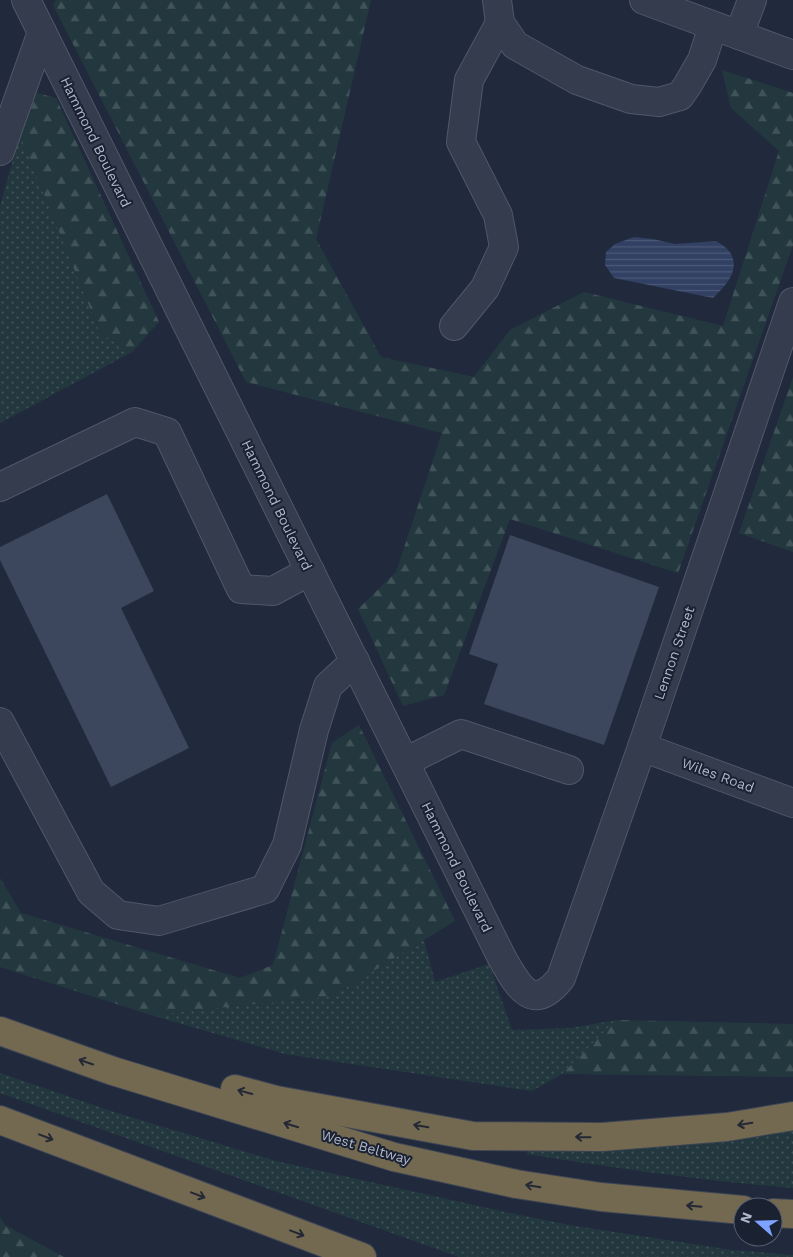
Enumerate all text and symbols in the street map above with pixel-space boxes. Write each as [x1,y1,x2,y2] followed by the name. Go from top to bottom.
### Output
[57,74,135,210] street label: Hammond Boulevard
[238,437,316,573] street label: Hammond Boulevard
[651,604,697,702] street label: Lennon Street
[680,755,756,795] street label: Wiles Road
[418,799,496,935] street label: Hammond Boulevard
[78,1057,94,1066] one-way arrow
[237,1087,253,1096] one-way arrow
[283,1120,299,1130] one-way arrow
[737,1120,753,1130] one-way arrow
[414,1121,430,1131] one-way arrow
[319,1127,413,1168] street label: West Beltway
[575,1132,592,1142] one-way arrow
[37,1133,53,1142] one-way arrow
[526,1181,542,1191] one-way arrow
[189,1191,205,1200] one-way arrow
[733,1197,783,1247] north arrow
[687,1201,703,1210] one-way arrow
[736,1210,755,1225] text: N
[289,1229,305,1238] one-way arrow

